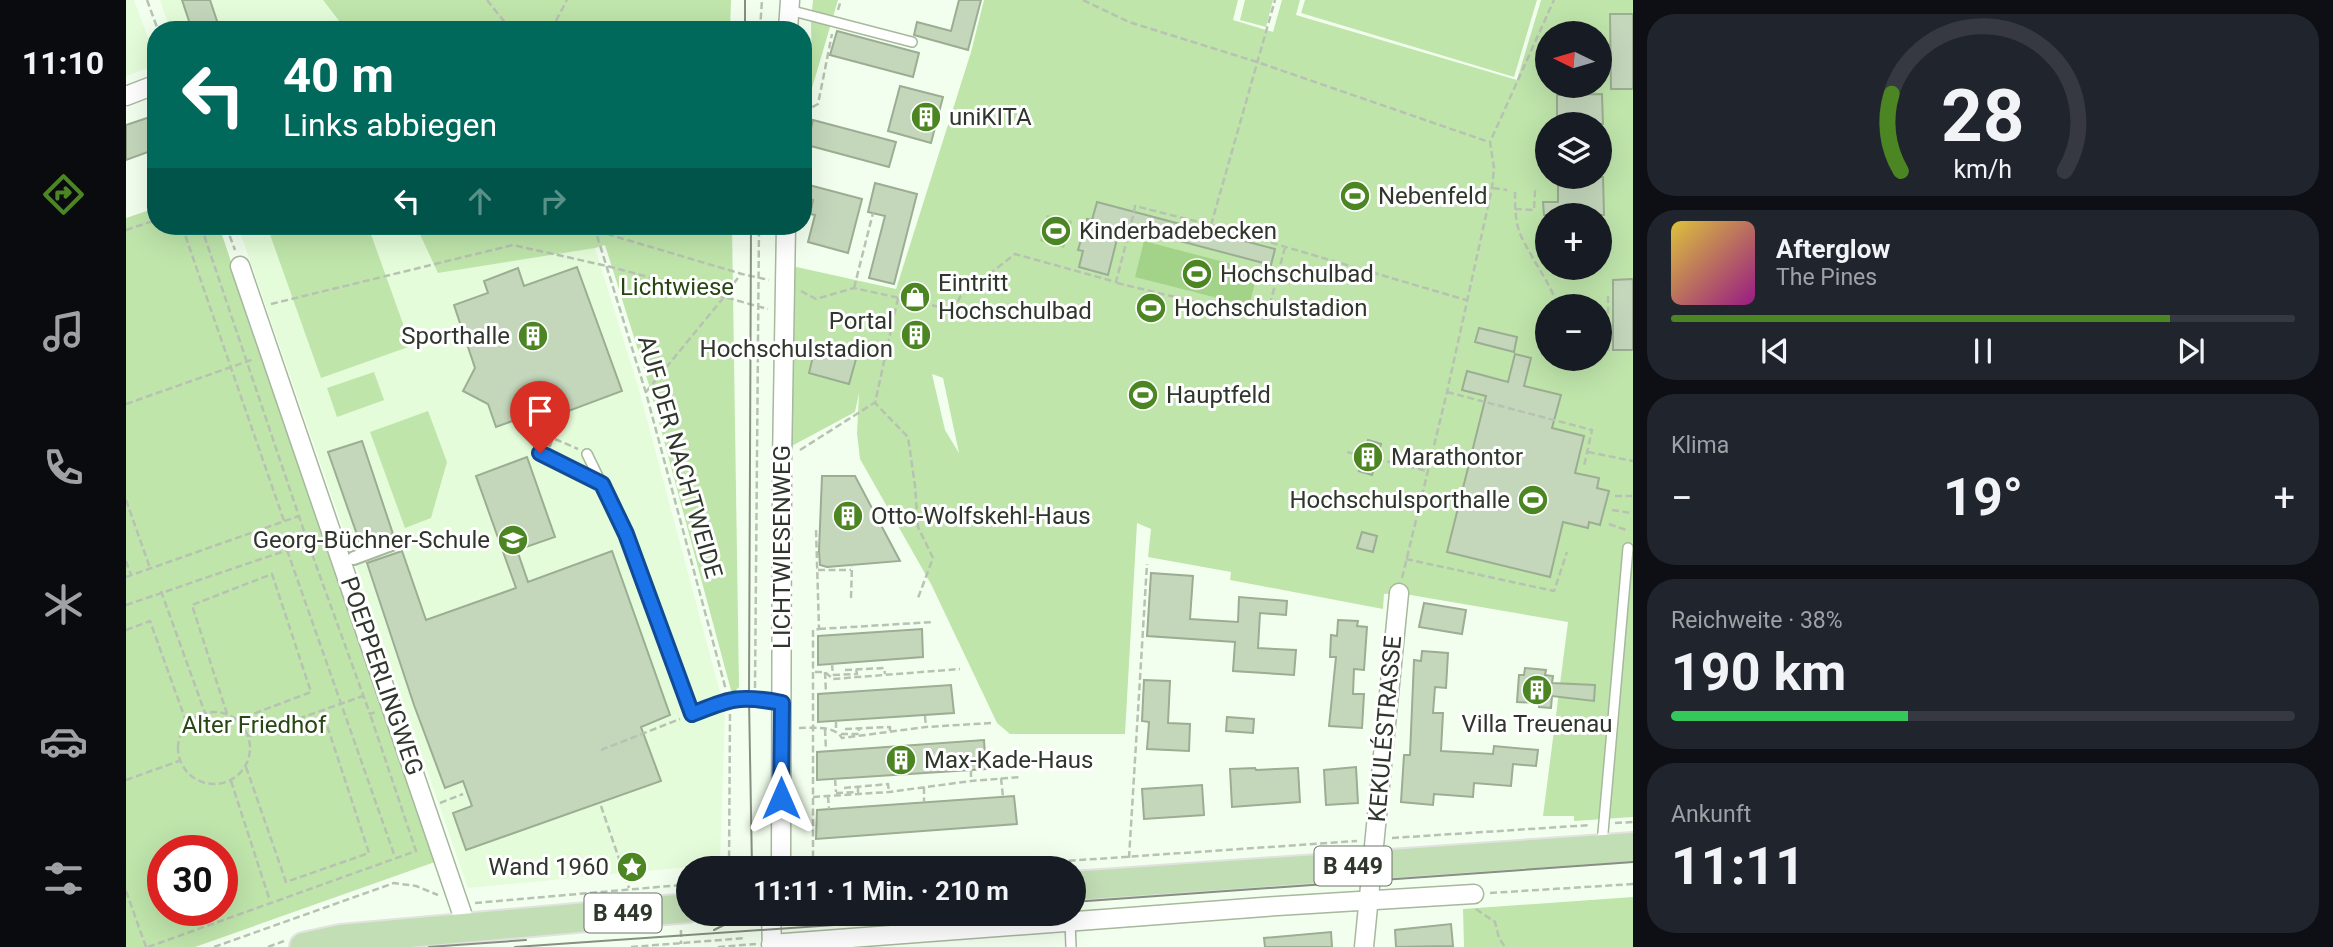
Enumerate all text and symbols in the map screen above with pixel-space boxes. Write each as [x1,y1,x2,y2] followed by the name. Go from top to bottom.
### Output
[1535,21,1612,98] north arrow
[1535,21,1612,371] map controls
[22,44,104,82] text: 11:10
[283,47,394,104] text: 40 m
[168,49,259,140] icon: left
[1941,73,2025,159] text: 28
[909,100,943,134] building icon: uniKITA
[949,103,1032,131] place label: uniKITA
[283,106,497,144] text: Links abbiegen
[1535,112,1612,189] button: layers
[1954,155,2012,184] text: km/h
[39,170,88,219] icon: directions
[1338,179,1372,213] sports icon: Nebenfeld
[388,182,426,220] icon: left
[461,182,499,220] icon: ahead
[534,182,572,220] icon: right
[1378,182,1487,210] place label: Nebenfeld
[1535,203,1612,280] button: +
[1039,214,1073,248] sports icon: Kinderbadebecken
[1079,217,1277,245] place label: Kinderbadebecken
[1776,234,1890,264] text: Afterglow
[1180,257,1214,291] sports icon: Hochschulbad
[1220,260,1374,288] place label: Hochschulbad
[1776,264,1877,291] text: The Pines
[938,269,1092,325] place label: Eintritt Hochschulbad
[620,273,734,301] park label: Lichtwiese
[898,280,932,314] shop icon: Eintritt Hochschulbad
[1134,291,1168,325] sports icon: Hochschulstadion
[1174,294,1367,322] place label: Hochschulstadion
[1535,294,1612,371] button: −
[39,307,88,356] icon: music
[700,307,893,363] place label: Portal Hochschulstadion
[899,318,933,352] building icon: Portal Hochschulstadion
[516,319,550,353] building icon: Sporthalle
[401,322,510,350] place label: Sporthalle
[1756,332,1794,370] icon: previous
[1964,332,2002,370] icon: pause
[2172,332,2210,370] icon: next
[632,333,728,581] street label: AUF DER NACHTWEIDE
[1126,378,1160,412] sports icon: Hauptfeld
[510,381,570,453] pin
[1166,381,1271,409] place label: Hauptfeld
[521,392,559,430] icon: arrive
[1671,432,1729,459] text: Klima
[1351,440,1385,474] building icon: Marathontor
[39,443,88,492] icon: phone
[1391,443,1523,471] place label: Marathontor
[768,445,796,649] street label: LICHTWIESENWEG
[1943,467,2023,528] text: 19°
[1671,476,1693,520] text: −
[2273,476,2295,520] text: +
[1516,483,1550,517] sports icon: Hochschulsporthalle
[1289,486,1510,514] place label: Hochschulsporthalle
[831,499,865,533] building icon: Otto-Wolfskehl-Haus
[871,502,1091,530] place label: Otto-Wolfskehl-Haus
[496,523,530,557] school or university icon: Georg-Büchner-Schule
[253,526,490,554] place label: Georg-Büchner-Schule
[335,573,429,779] street label: POEPPERLINGWEG
[39,580,88,629] icon: climate
[1671,607,1843,634] text: Reichweite · 38%
[1363,635,1407,823] street label: KEKULÉSTRASSE
[1671,642,1846,703] text: 190 km
[1520,673,1554,707] building icon: Villa Treuenau
[1462,710,1612,738] place label: Villa Treuenau
[182,711,327,739] park label: Alter Friedhof
[39,717,88,766] icon: car
[884,743,918,777] building icon: Max-Kade-Haus
[924,746,1093,774] place label: Max-Kade-Haus
[744,761,818,835] position arrow
[1671,801,1751,828] text: Ankunft
[147,835,238,926] speed limit sign: 30
[1671,836,1805,897] text: 11:11
[1314,846,1392,886] road number: B 449
[615,850,649,884] place icon: Wand 1960
[488,853,609,881] place label: Wand 1960
[39,854,88,903] icon: filters
[753,876,1009,906] text: 11:11 · 1 Min. · 210 m
[584,893,662,932] road number: B 449

